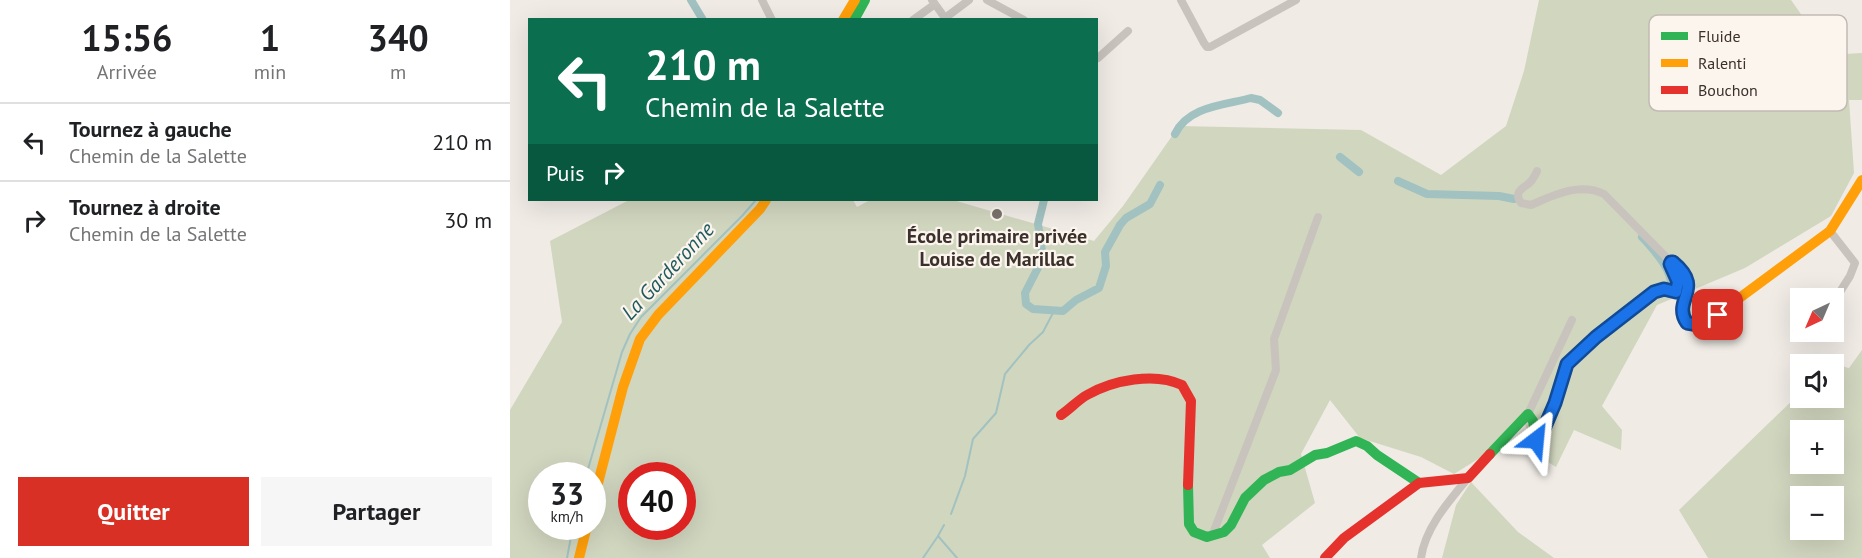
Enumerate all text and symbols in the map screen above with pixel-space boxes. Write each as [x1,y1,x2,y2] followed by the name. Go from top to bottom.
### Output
[81,14,173,61] text: 15:56
[260,14,280,61] text: 1
[368,14,429,61] text: 340
[1649,15,1847,111] legend
[1698,26,1741,46] text: Fluide
[645,37,761,92] text: 210 m
[546,42,624,120] icon: left
[1698,53,1747,73] text: Ralenti
[97,59,157,85] text: Arrivée
[254,59,286,85] text: min
[390,59,406,85] text: m
[1698,80,1758,100] text: Bouchon
[645,90,885,124] text: Chemin de la Salette
[69,115,232,143] text: Tournez à gauche
[18,126,51,159] icon: left
[432,128,492,156] text: 210 m
[69,143,247,169] text: Chemin de la Salette
[597,156,630,189] icon: right
[546,159,585,187] text: Puis
[69,193,221,221] text: Tournez à droite
[18,204,51,237] icon: right
[444,206,492,234] text: 30 m
[990,207,1004,221] marker: École primaire privée Louise de Marillac
[615,216,720,325] water label: La Garderonne
[69,221,247,247] text: Chemin de la Salette
[907,223,1087,272] place label: École primaire privée Louise de Marillac
[1790,288,1844,342] north arrow
[1790,288,1844,540] map controls
[1692,289,1743,340] pin
[1701,298,1734,331] icon: arrive
[1790,354,1844,408] button: sound
[1504,408,1568,472] position arrow
[1790,420,1844,474] button: +
[618,462,696,540] speed limit sign: 40
[550,474,584,513] text: 33
[18,477,249,546] button: Quitter
[261,477,492,546] button: Partager
[1790,486,1844,540] button: −
[551,507,583,526] text: km/h

